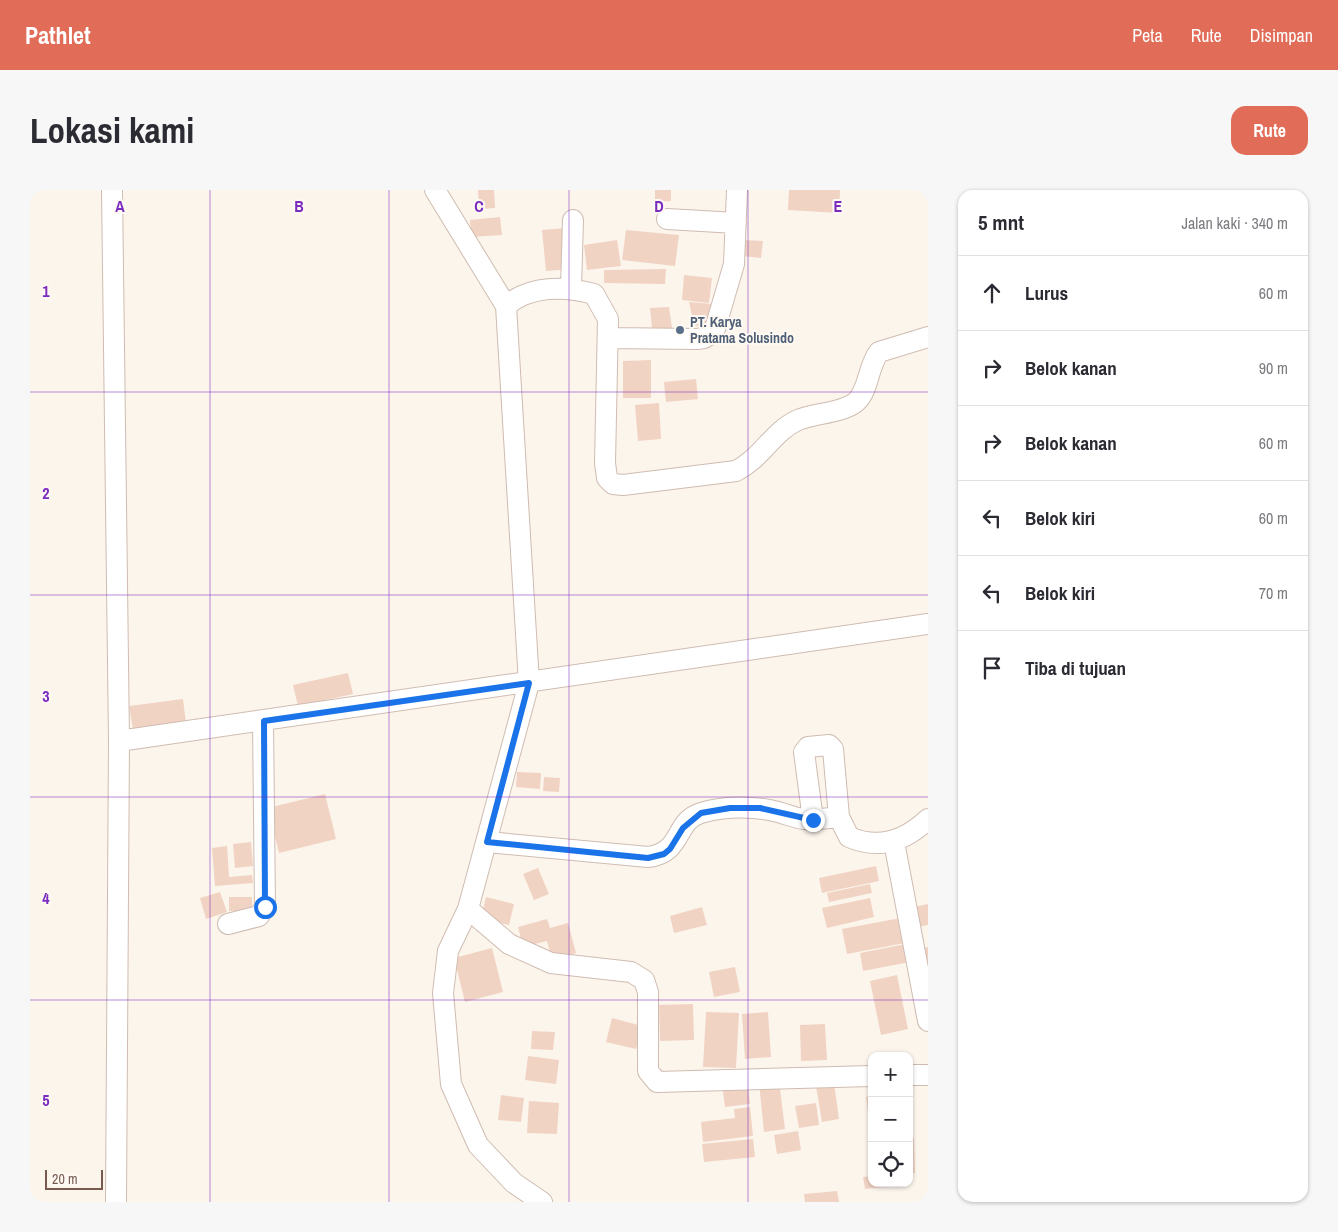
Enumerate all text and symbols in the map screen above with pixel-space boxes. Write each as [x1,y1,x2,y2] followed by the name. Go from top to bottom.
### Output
[25,19,91,51] text: Pathlet
[1132,23,1163,48] text: Peta
[1191,23,1222,48] text: Rute
[1250,23,1313,48] text: Disimpan
[1231,106,1308,155] button: Rute
[30,107,194,154] text: Lokasi kami
[115,195,125,217] text: A
[294,195,304,217] text: B
[474,195,484,217] text: C
[654,195,664,217] text: D
[834,195,843,217] text: E
[978,208,1024,237] text: 5 mnt
[1182,212,1288,234] text: Jalan kaki · 340 m
[978,279,1006,307] icon: ahead
[42,280,50,302] text: 1
[1025,280,1068,306] text: Lurus
[1259,282,1288,304] text: 60 m
[690,313,794,347] place label: PT. Karya Pratama Solusindo
[674,324,686,336] marker: PT. Karya Pratama Solusindo
[978,354,1006,382] icon: right
[1025,355,1117,381] text: Belok kanan
[1259,357,1288,379] text: 90 m
[978,429,1006,457] icon: right
[1025,430,1117,456] text: Belok kanan
[1259,432,1288,454] text: 60 m
[42,482,50,504] text: 2
[978,504,1006,532] icon: left
[1025,505,1095,531] text: Belok kiri
[1259,507,1288,529] text: 60 m
[978,579,1006,607] icon: left
[1025,580,1095,606] text: Belok kiri
[1259,582,1288,604] text: 70 m
[978,654,1006,682] icon: arrive
[1025,655,1126,681] text: Tiba di tujuan
[42,685,50,707] text: 3
[802,809,825,832] route end
[42,887,50,909] text: 4
[254,896,277,919] route start
[868,1052,913,1187] map controls
[868,1052,913,1097] button: +
[42,1089,50,1111] text: 5
[868,1097,913,1142] button: −
[868,1142,913,1187] button: locate
[45,1167,102,1190] scale bar
[52,1170,78,1188] text: 20 m

